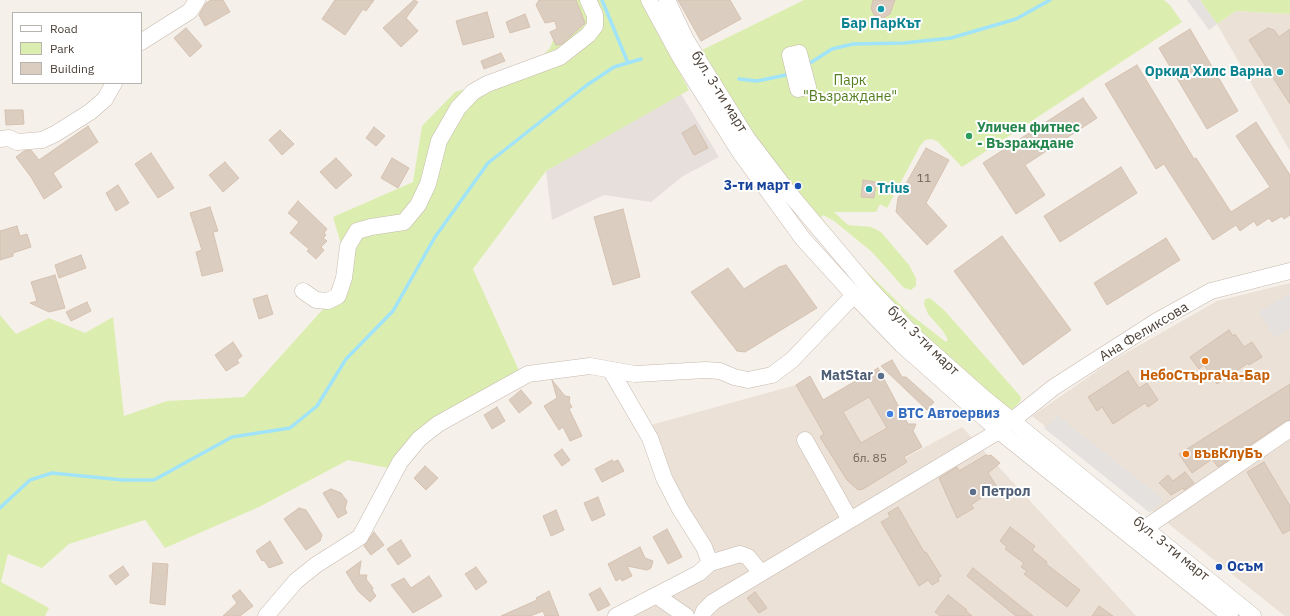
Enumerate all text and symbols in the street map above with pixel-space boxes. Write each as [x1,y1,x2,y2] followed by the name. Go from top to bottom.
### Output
[876,4,886,14] marker: Бар ПарКът
[12,12,142,84] legend
[841,16,921,32] place label: Бар ПарКът
[50,21,78,36] text: Road
[50,41,74,56] text: Park
[687,48,751,136] street label: бул. 3-ти март
[50,61,94,76] text: Building
[1145,64,1272,80] place label: Оркид Хилс Варна
[1275,67,1285,77] marker: Оркид Хилс Варна
[803,73,897,106] park label: Парк "Възраждане"
[977,120,1080,152] place label: Уличен фитнес - Възраждане
[964,131,974,141] marker: Уличен фитнес - Възраждане
[917,172,931,186] house number: 11
[724,178,790,194] place label: 3-ти март
[793,181,803,191] marker: 3-ти март
[877,181,910,197] place label: Trius
[864,184,874,194] marker: Trius
[1096,299,1192,365] street label: Ана Феликсова
[884,303,962,379] street label: бул. 3-ти март
[1200,356,1210,366] marker: НебоСтъргаЧа-Бар
[821,368,873,384] place label: MatStar
[1140,368,1270,384] place label: НебоСтъргаЧа-Бар
[876,371,886,381] marker: MatStar
[898,406,1000,422] place label: ВТС Автоервиз
[885,409,895,419] marker: ВТС Автоервиз
[1194,446,1262,462] place label: въвКлуБъ
[1181,449,1191,459] marker: въвКлуБъ
[853,452,887,466] house number: бл. 85
[981,484,1030,500] place label: Петрол
[968,487,978,497] marker: Петрол
[1130,513,1212,585] street label: бул. 3-ти март
[1227,559,1263,575] place label: Осъм
[1214,562,1224,572] marker: Осъм

